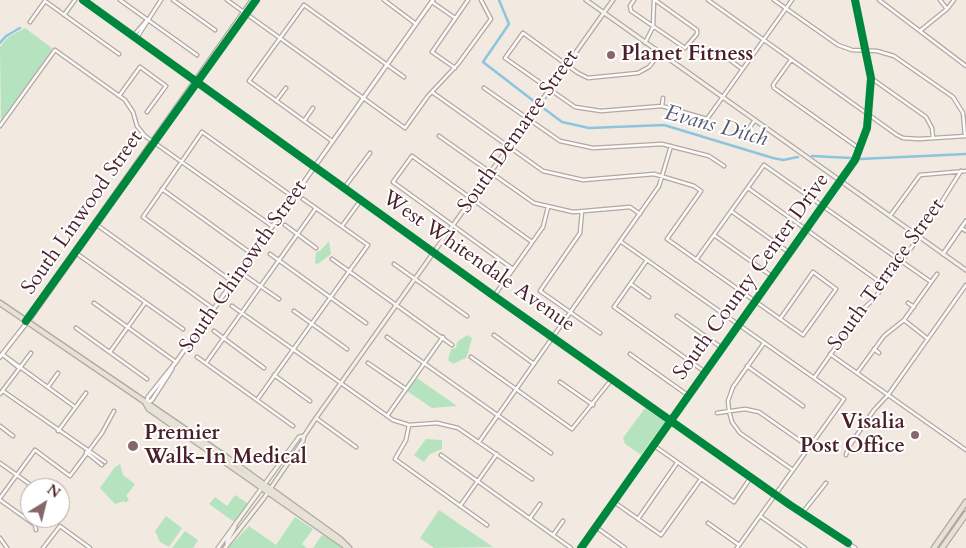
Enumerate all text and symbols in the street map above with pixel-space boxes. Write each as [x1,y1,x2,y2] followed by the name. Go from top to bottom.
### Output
[621,42,753,68] place label: Planet Fitness
[453,46,585,218] street label: South Demaree Street
[605,49,617,61] marker: Planet Fitness
[662,101,770,153] water label: Evans Ditch
[17,126,149,300] street label: South Linwood Street
[669,169,835,385] street label: South County Center Drive
[175,176,313,358] street label: South Chinowth Street
[377,186,579,338] street label: West Whitendale Avenue
[823,194,951,356] street label: South Terrace Street
[800,410,905,460] place label: Visalia Post Office
[144,421,307,471] place label: Premier Walk-In Medical
[909,429,921,441] marker: Visalia Post Office
[126,439,140,453] marker: Premier Walk-In Medical
[20,478,70,528] north arrow
[43,480,64,503] text: N

